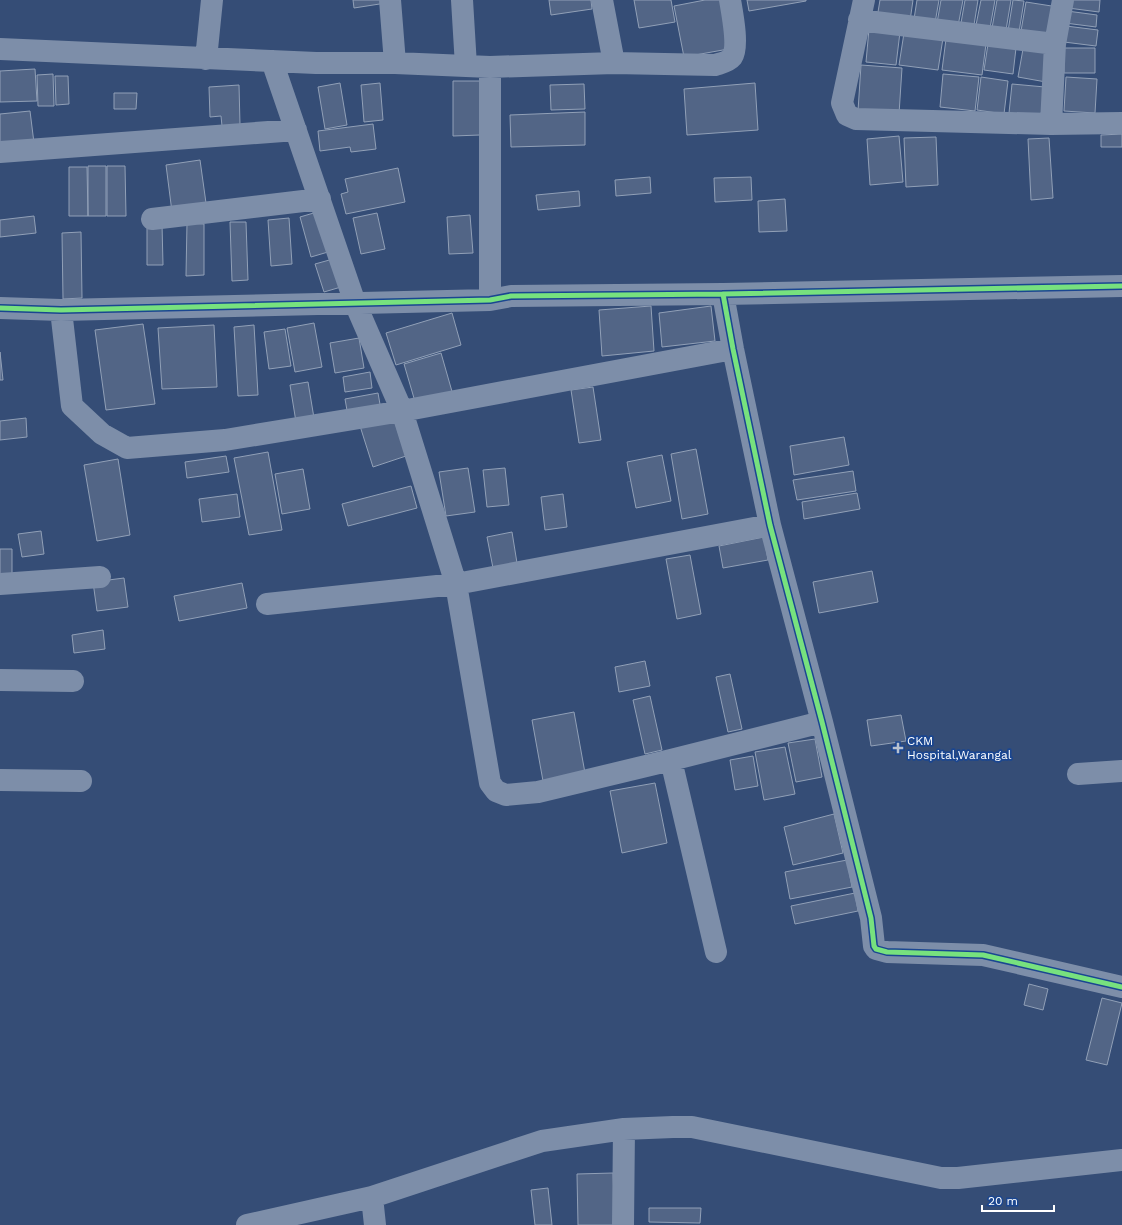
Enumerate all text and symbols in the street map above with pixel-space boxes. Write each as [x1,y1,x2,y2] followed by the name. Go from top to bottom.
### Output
[907,734,1012,762] place label: CKM Hospital,Warangal
[892,742,904,754] marker: CKM Hospital,Warangal
[982,1187,1054,1213] scale bar
[988,1194,1018,1208] text: 20 m

